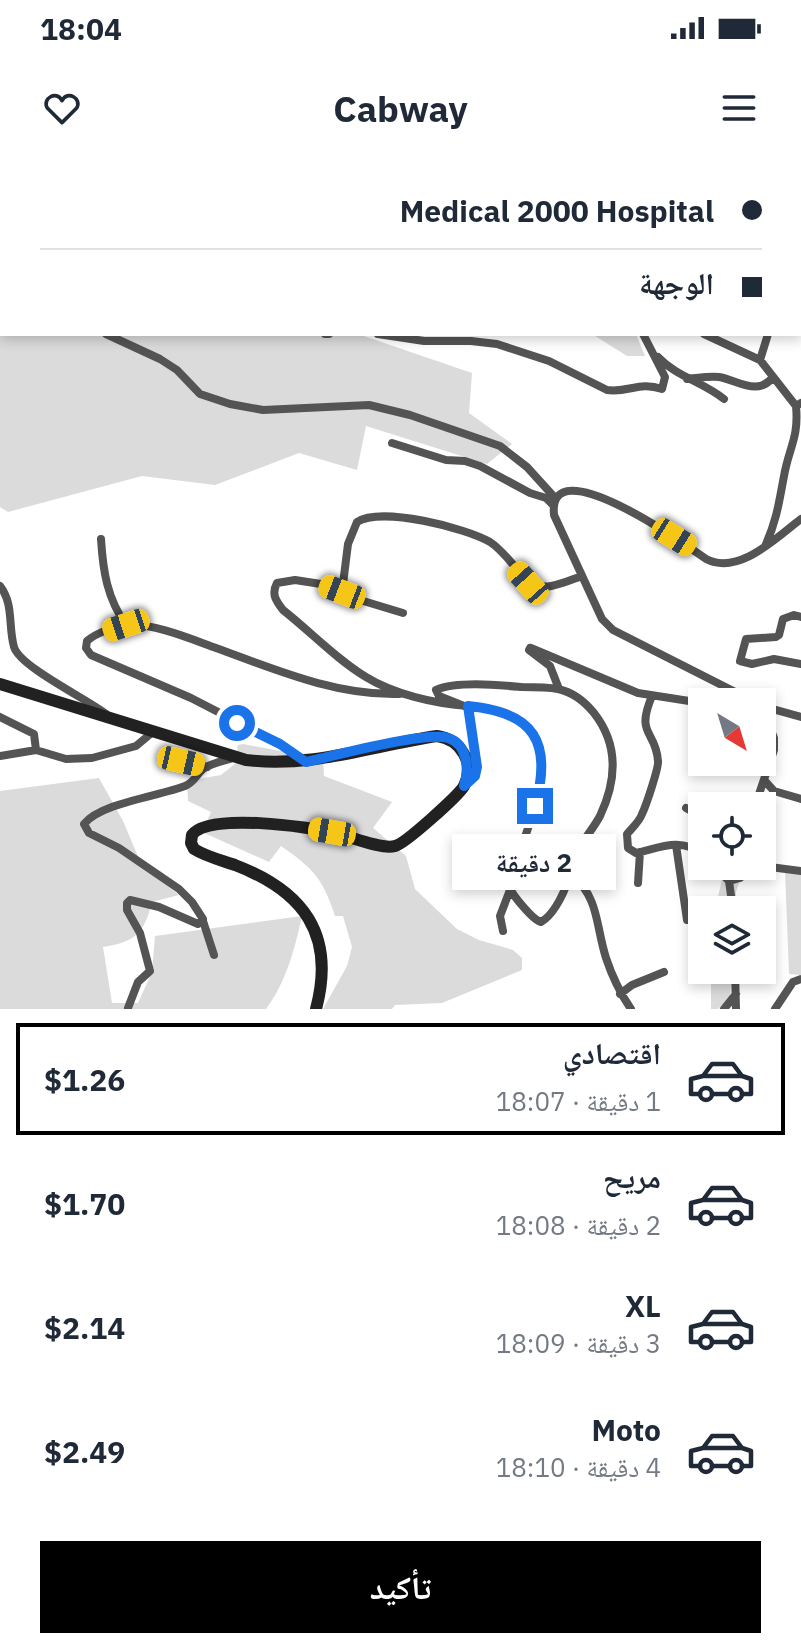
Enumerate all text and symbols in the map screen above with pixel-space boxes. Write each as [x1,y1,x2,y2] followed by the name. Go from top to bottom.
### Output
[40,9,122,48] text: 18:04
[333,85,468,132] text: Cabway
[40,86,84,130] icon: heart
[717,86,761,130] icon: menu
[400,191,714,230] text: Medical 2000 Hospital
[639,263,714,302] text: الوجهة
[647,514,701,560] car
[503,557,553,609] car
[315,572,369,612] car
[99,606,153,644] car
[688,688,776,776] north arrow
[688,688,776,984] map controls
[219,705,255,741] route start
[155,744,207,778] car
[517,788,553,824] route end
[688,792,776,880] button: locate
[306,816,358,848] car
[453,834,617,890] callout: 2 دقيقة
[496,845,572,879] text: 2 دقيقة
[688,896,776,984] button: layers
[563,1033,661,1072] text: اقتصادي
[685,1043,757,1115] icon: car
[44,1060,125,1099] text: $1.26
[496,1084,661,1118] text: 1 دقيقة · 18:07
[603,1157,661,1196] text: مريح
[685,1167,757,1239] icon: car
[44,1184,125,1223] text: $1.70
[496,1208,661,1242] text: 2 دقيقة · 18:08
[625,1286,661,1325] text: XL
[685,1291,757,1363] icon: car
[44,1308,125,1347] text: $2.14
[496,1326,661,1360] text: 3 دقيقة · 18:09
[591,1410,661,1449] text: Moto
[685,1415,757,1487] icon: car
[44,1432,125,1471] text: $2.49
[496,1450,661,1484] text: 4 دقيقة · 18:10
[40,1541,761,1633] button: تأكيد

